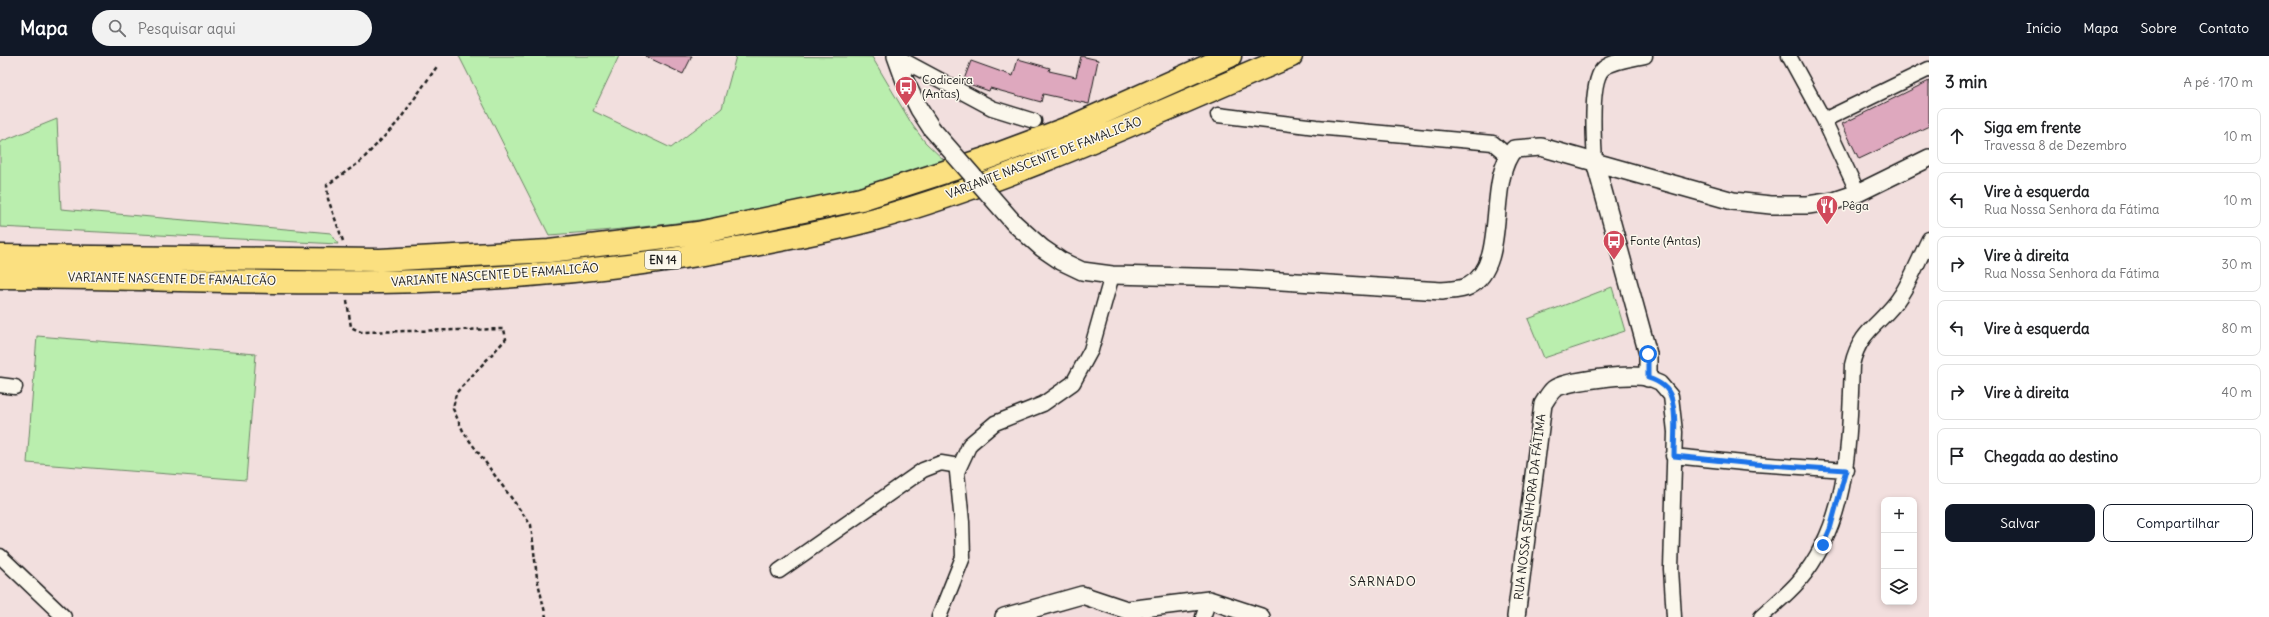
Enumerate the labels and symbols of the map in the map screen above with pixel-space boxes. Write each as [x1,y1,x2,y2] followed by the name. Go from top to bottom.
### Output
[922,72,973,101] place label: Codiceira (Antas)
[893,74,919,107] bus stop icon: Codiceira (Antas)
[944,113,1144,202] street label: VARIANTE NASCENTE DE FAMALICÃO
[1814,193,1840,226] restaurant icon: Pêga
[1842,198,1869,213] place label: Pêga
[1601,228,1627,261] bus stop icon: Fonte (Antas)
[1630,233,1701,248] place label: Fonte (Antas)
[645,251,681,269] road number: EN 14
[391,260,599,289] street label: VARIANTE NASCENTE DE FAMALICÃO
[68,269,276,288] street label: VARIANTE NASCENTE DE FAMALICÃO
[1639,345,1657,363] route start
[1511,413,1548,601] street label: RUA NOSSA SENHORA DA FÁTIMA
[1814,536,1832,554] route end
[1349,573,1417,590] district label: SARNADO

